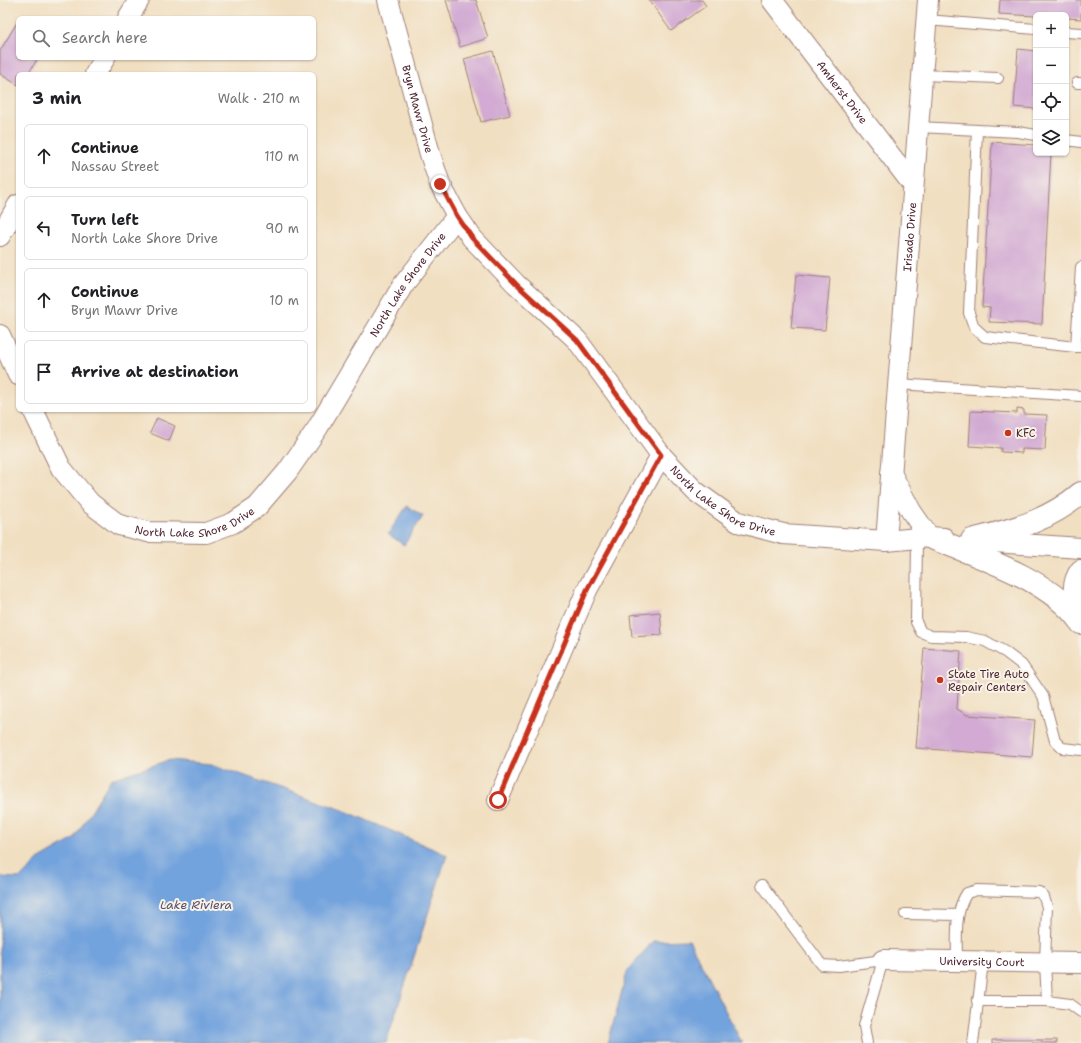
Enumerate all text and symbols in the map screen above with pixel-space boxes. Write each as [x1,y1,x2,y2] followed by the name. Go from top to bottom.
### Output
[1033,12,1069,156] map controls
[1033,12,1069,48] button: +
[16,16,316,60] search box
[30,27,52,49] icon: search
[62,28,148,48] text: Search here
[1033,48,1069,84] button: −
[813,58,871,127] street label: Amherst Drive
[398,63,436,155] street label: Bryn Mawr Drive
[1033,84,1069,120] button: locate
[32,87,82,109] text: 3 min
[218,90,300,107] text: Walk · 210 m
[1033,120,1069,156] button: layers
[71,138,139,158] text: Continue
[33,145,55,167] icon: ahead
[264,148,299,165] text: 110 m
[71,158,159,175] text: Nassau Street
[431,175,449,193] route end
[900,202,920,272] street label: Irisado Drive
[71,210,139,230] text: Turn left
[33,217,55,239] icon: left
[265,220,299,237] text: 90 m
[367,229,450,340] street label: North Lake Shore Drive
[71,230,218,247] text: North Lake Shore Drive
[71,282,139,302] text: Continue
[33,289,55,311] icon: ahead
[269,292,299,309] text: 10 m
[71,302,178,319] text: Bryn Mawr Drive
[33,361,55,383] icon: arrive
[71,362,239,382] text: Arrive at destination
[1016,426,1036,441] place label: KFC
[1003,428,1013,438] marker: KFC
[667,462,777,540] street label: North Lake Shore Drive
[133,504,258,541] street label: North Lake Shore Drive
[948,667,1030,695] place label: State Tire Auto Repair Centers
[935,675,945,685] marker: State Tire Auto Repair Centers
[489,791,507,809] route start
[160,897,232,913] water label: Lake Riviera
[939,954,1025,970] street label: University Court

